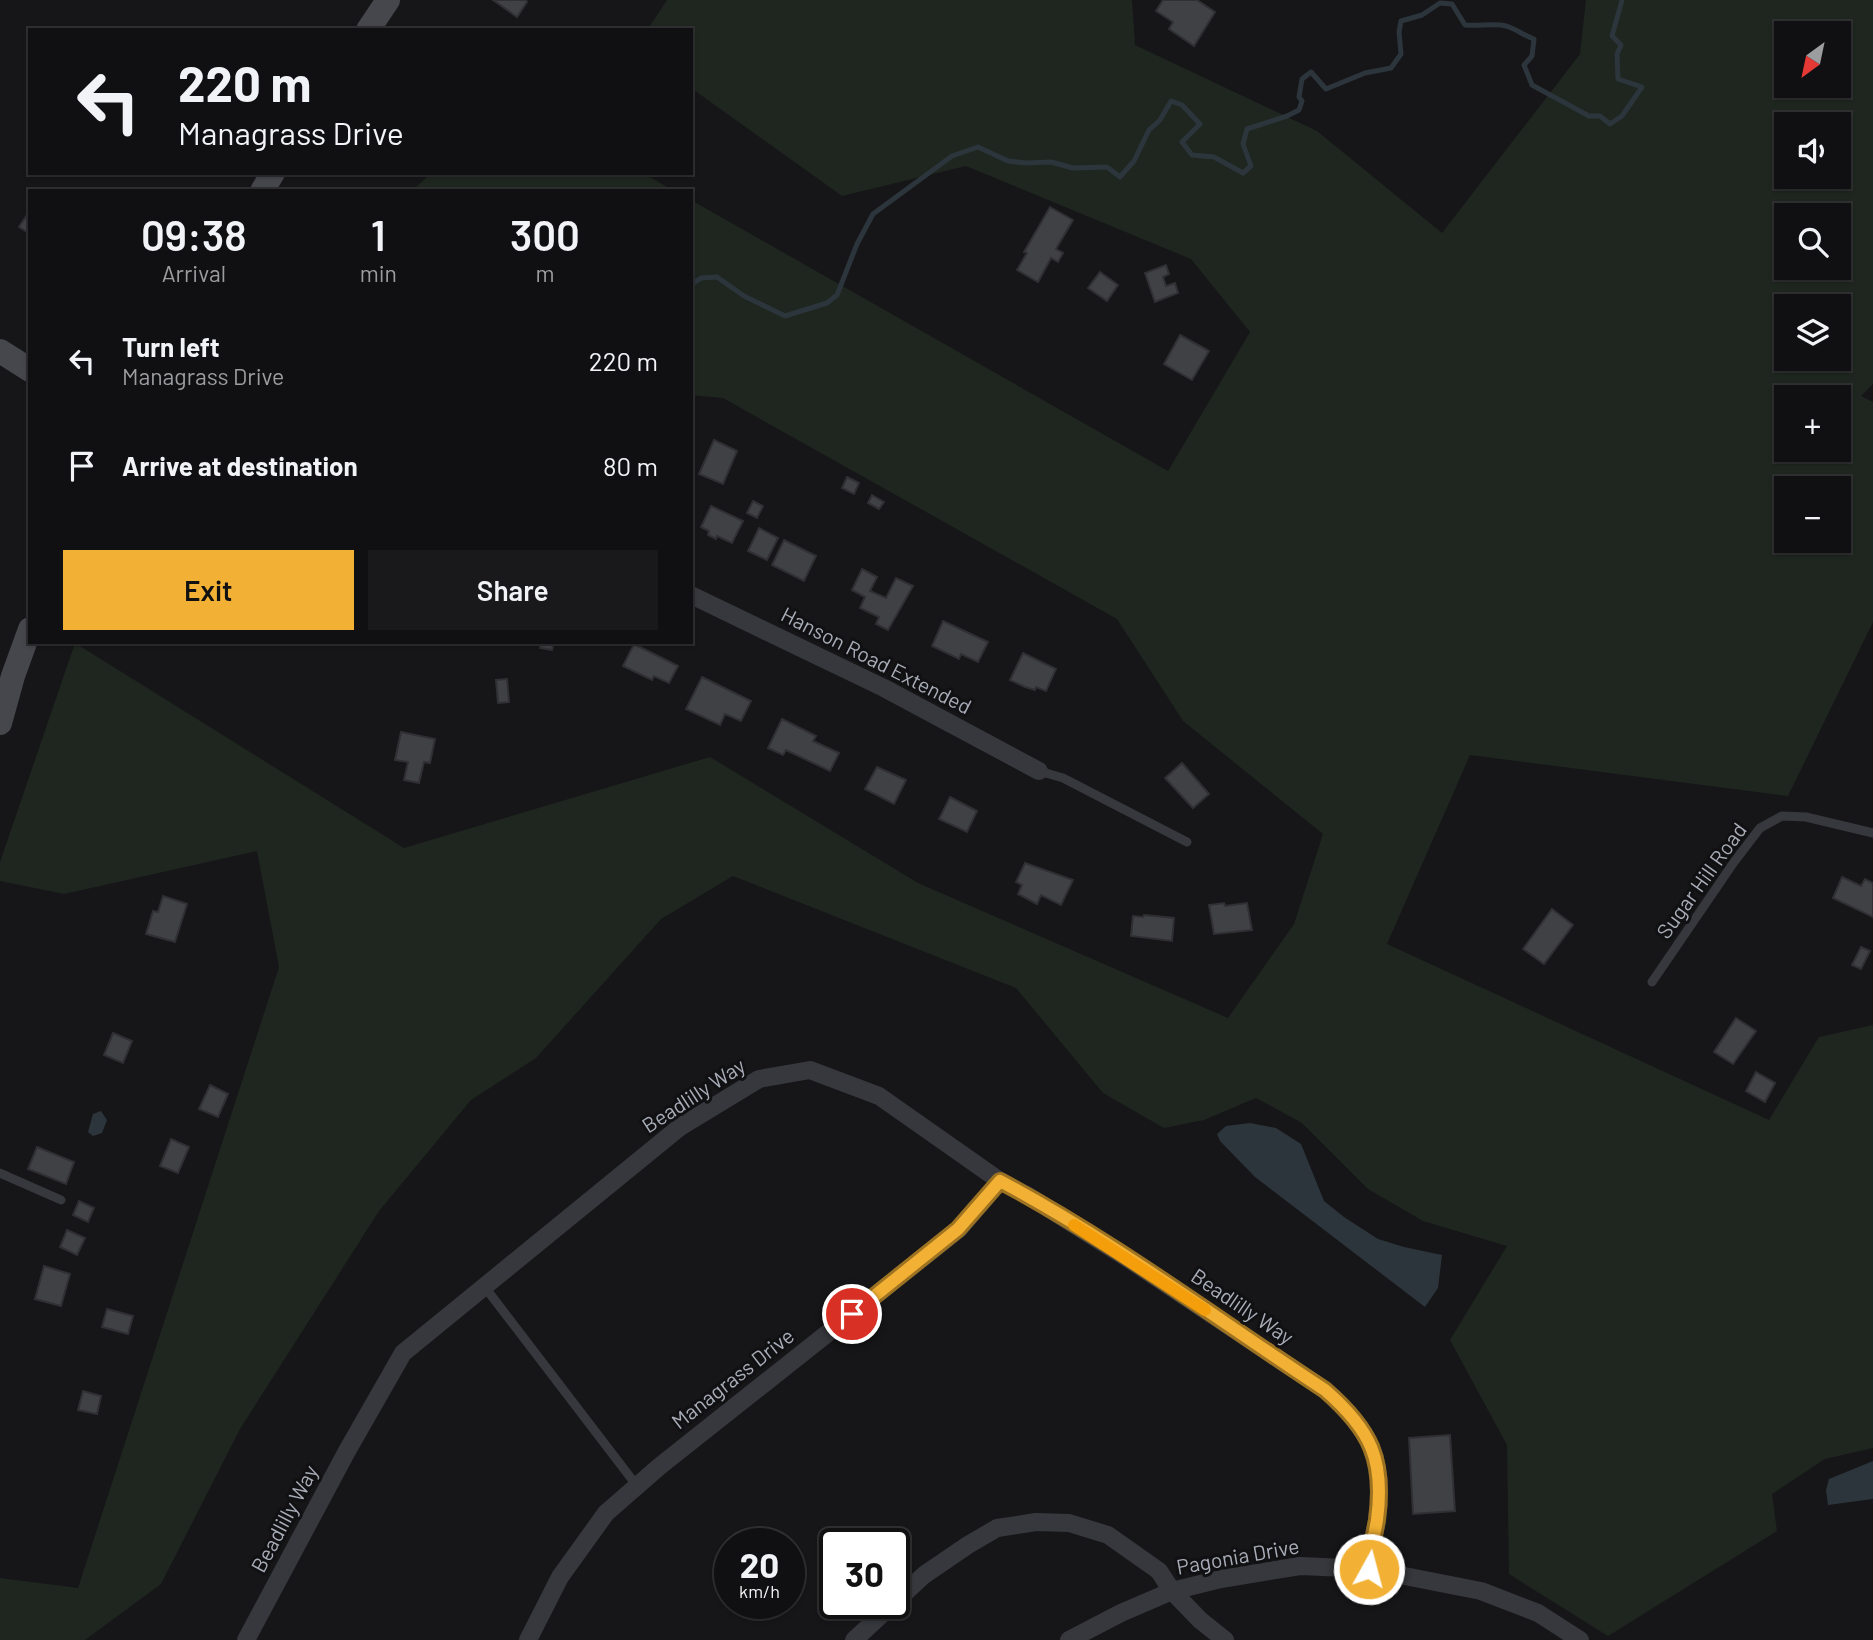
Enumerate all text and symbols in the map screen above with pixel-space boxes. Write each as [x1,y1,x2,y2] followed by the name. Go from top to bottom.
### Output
[1774,21,1852,98] north arrow
[1774,21,1851,553] map controls
[178,53,312,112] text: 220 m
[63,56,154,147] icon: left
[1774,112,1851,189] button: sound
[178,113,404,151] text: Managrass Drive
[1774,203,1851,280] button: search
[141,209,247,259] text: 09:38
[371,209,386,259] text: 1
[510,209,580,259] text: 300
[162,259,226,287] text: Arrival
[360,259,397,287] text: min
[535,259,554,287] text: m
[1774,294,1851,371] button: layers
[122,331,220,362] text: Turn left
[63,342,101,380] icon: left
[589,345,658,376] text: 220 m
[122,362,284,390] text: Managrass Drive
[1774,385,1851,462] button: +
[63,447,101,485] icon: arrive
[122,450,358,481] text: Arrive at destination
[603,450,658,481] text: 80 m
[1774,476,1851,553] button: −
[63,550,354,630] button: Exit
[368,550,658,630] button: Share
[777,601,976,718] street label: Hanson Road Extended
[1650,817,1751,943] street label: Sugar Hill Road
[637,1052,750,1137] street label: Beadlilly Way
[1187,1262,1299,1349] street label: Beadlilly Way
[822,1284,882,1344] pin
[833,1295,871,1333] icon: arrive
[666,1322,798,1433] street label: Managrass Drive
[245,1460,323,1576] street label: Beadlilly Way
[819,1528,910,1619] speed limit sign: 30
[1174,1532,1301,1579] street label: Pagonia Drive
[1332,1532,1406,1606] position arrow
[740,1543,779,1585] text: 20
[739,1580,780,1602] text: km/h

